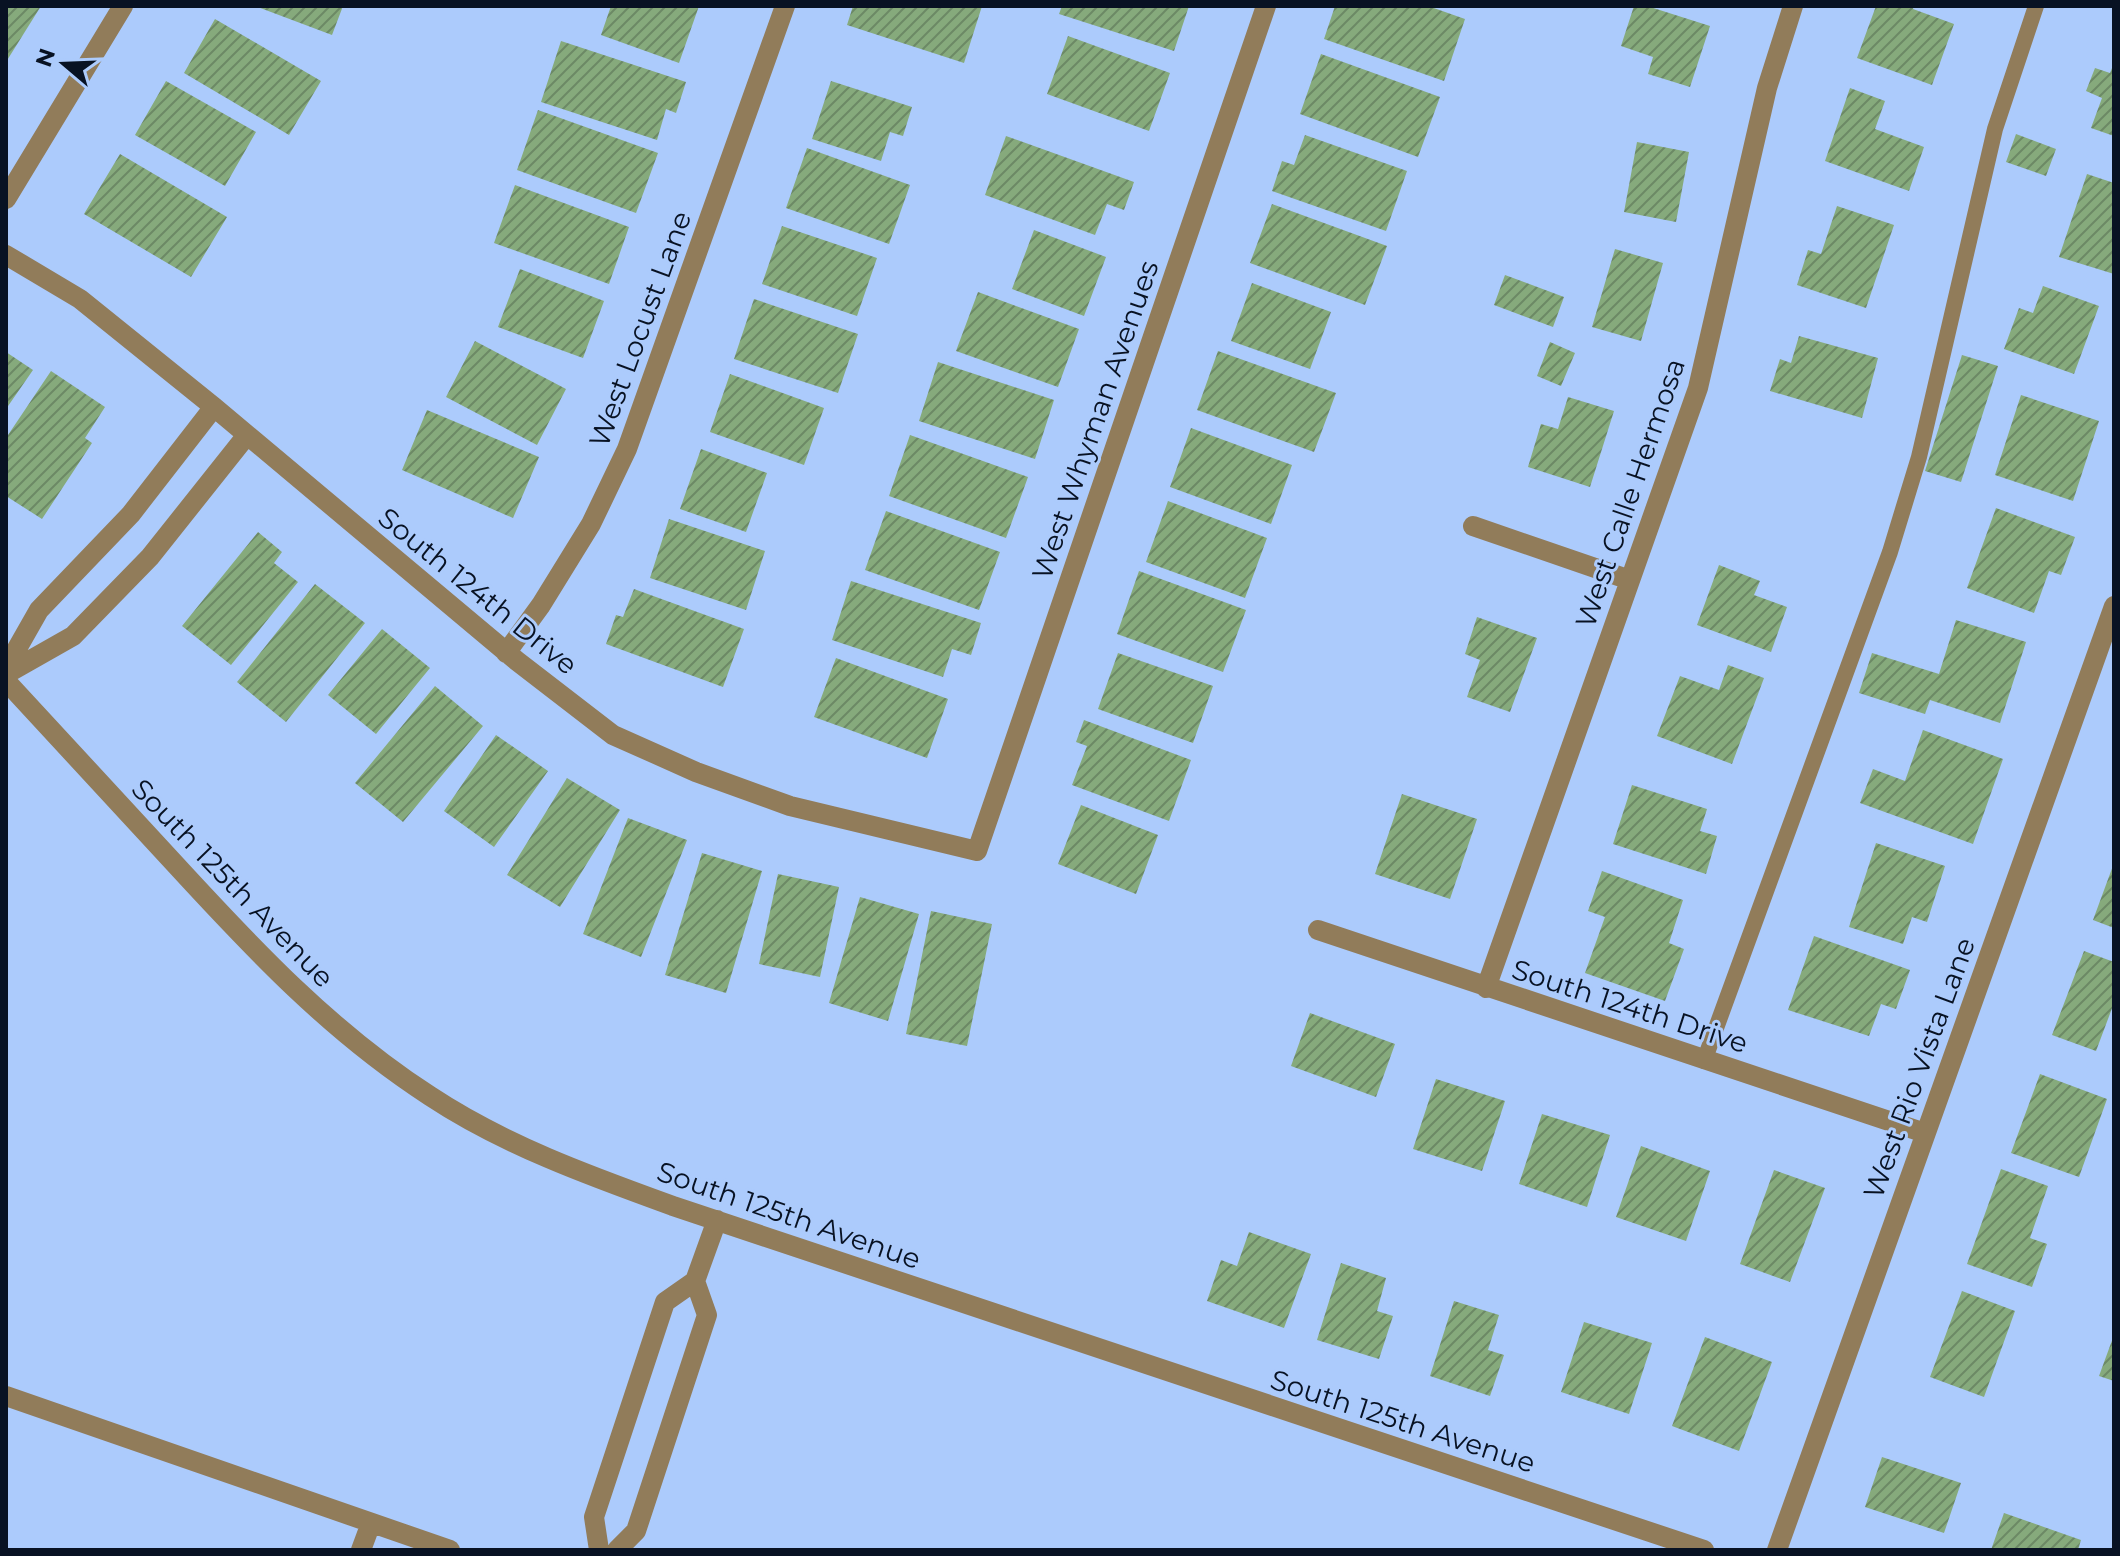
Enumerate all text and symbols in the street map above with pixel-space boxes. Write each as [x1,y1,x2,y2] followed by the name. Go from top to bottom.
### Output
[24,24,104,104] north arrow
[30,45,61,70] text: N
[582,206,698,452] street label: West Locust Lane
[1024,256,1166,584] street label: West Whyman Avenues
[1568,354,1692,632] street label: West Calle Hermosa
[372,500,584,682] street label: South 124th Drive
[125,772,341,994] street label: South 125th Avenue
[1856,933,1982,1203] street label: West Rio Vista Lane
[1508,952,1752,1060] street label: South 124th Drive
[653,1154,925,1276] street label: South 125th Avenue
[1266,1362,1540,1480] street label: South 125th Avenue

